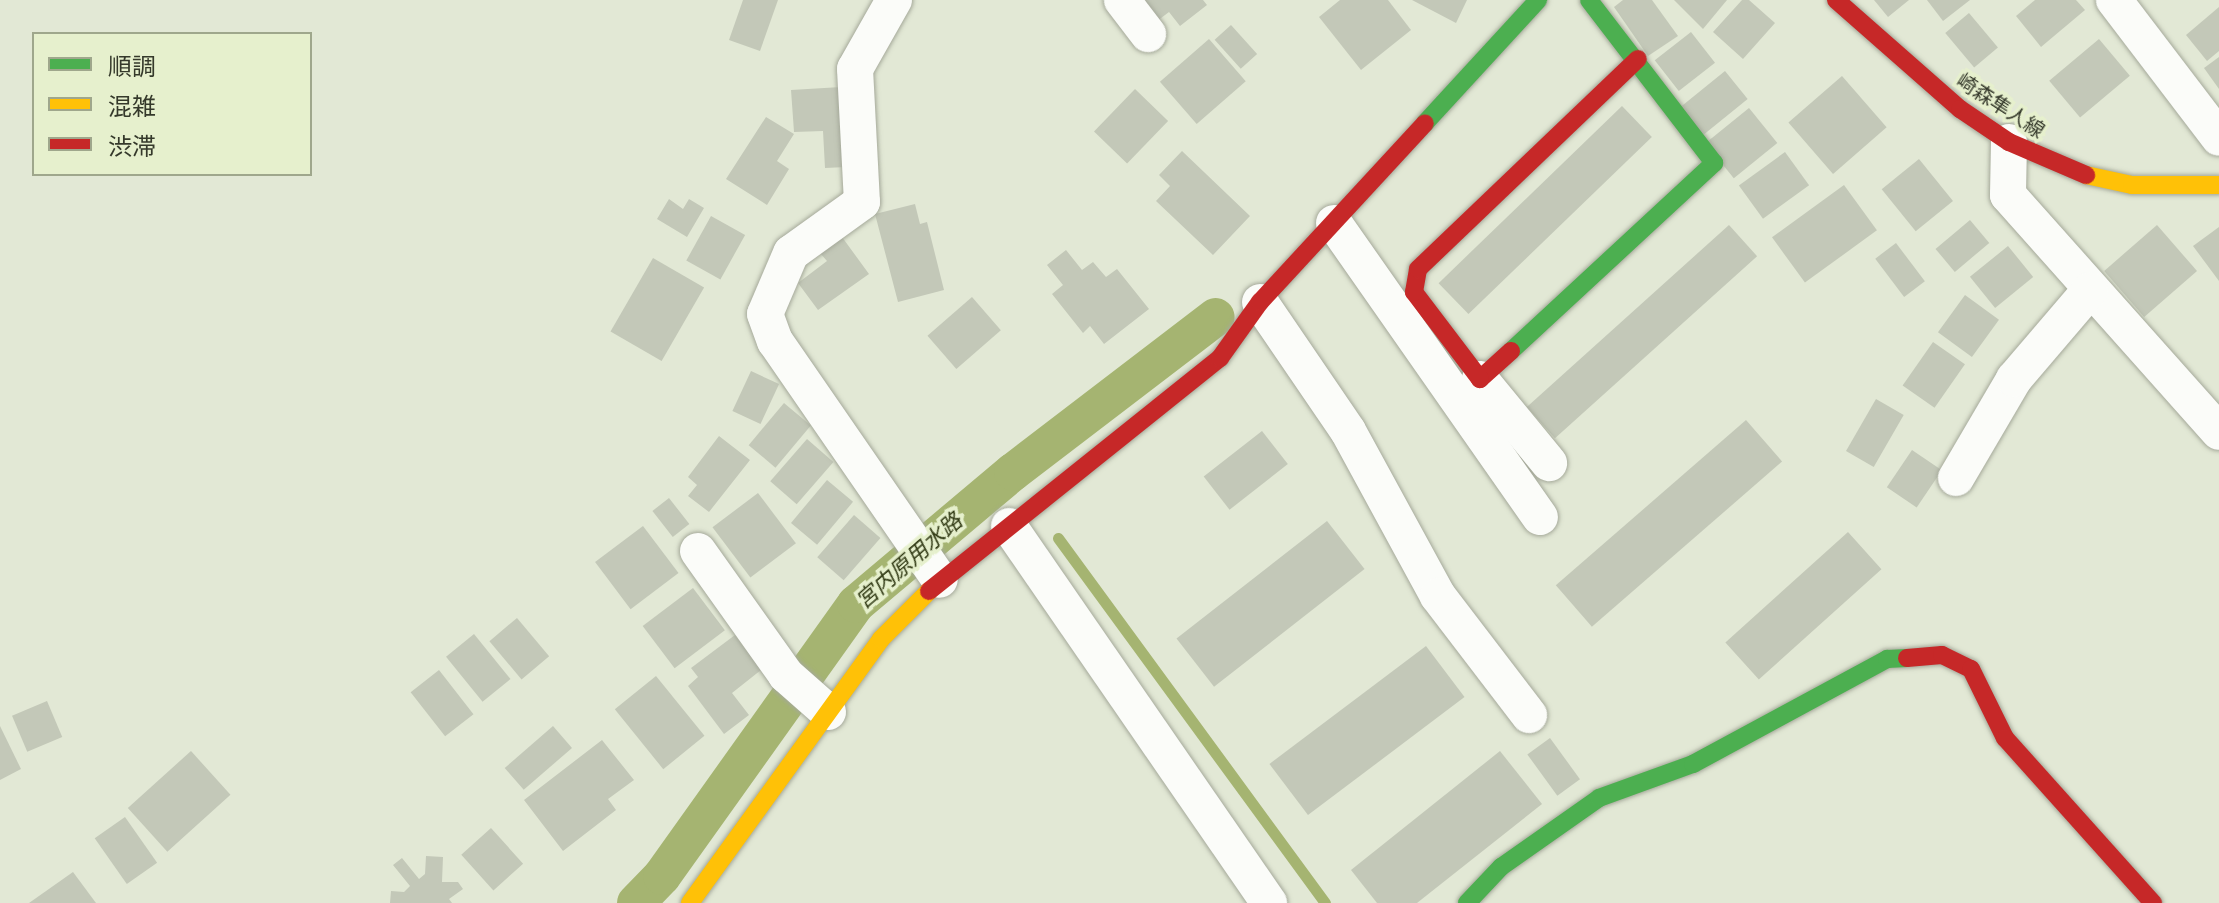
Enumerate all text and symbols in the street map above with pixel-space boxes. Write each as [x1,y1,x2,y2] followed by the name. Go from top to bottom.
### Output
[32,32,312,176] legend
[108,51,156,81] text: 順調
[1953,68,2049,142] street label: 崎森隼人線
[108,91,156,121] text: 混雑
[108,131,156,161] text: 渋滞
[851,508,967,614] water label: 宮内原用水路

